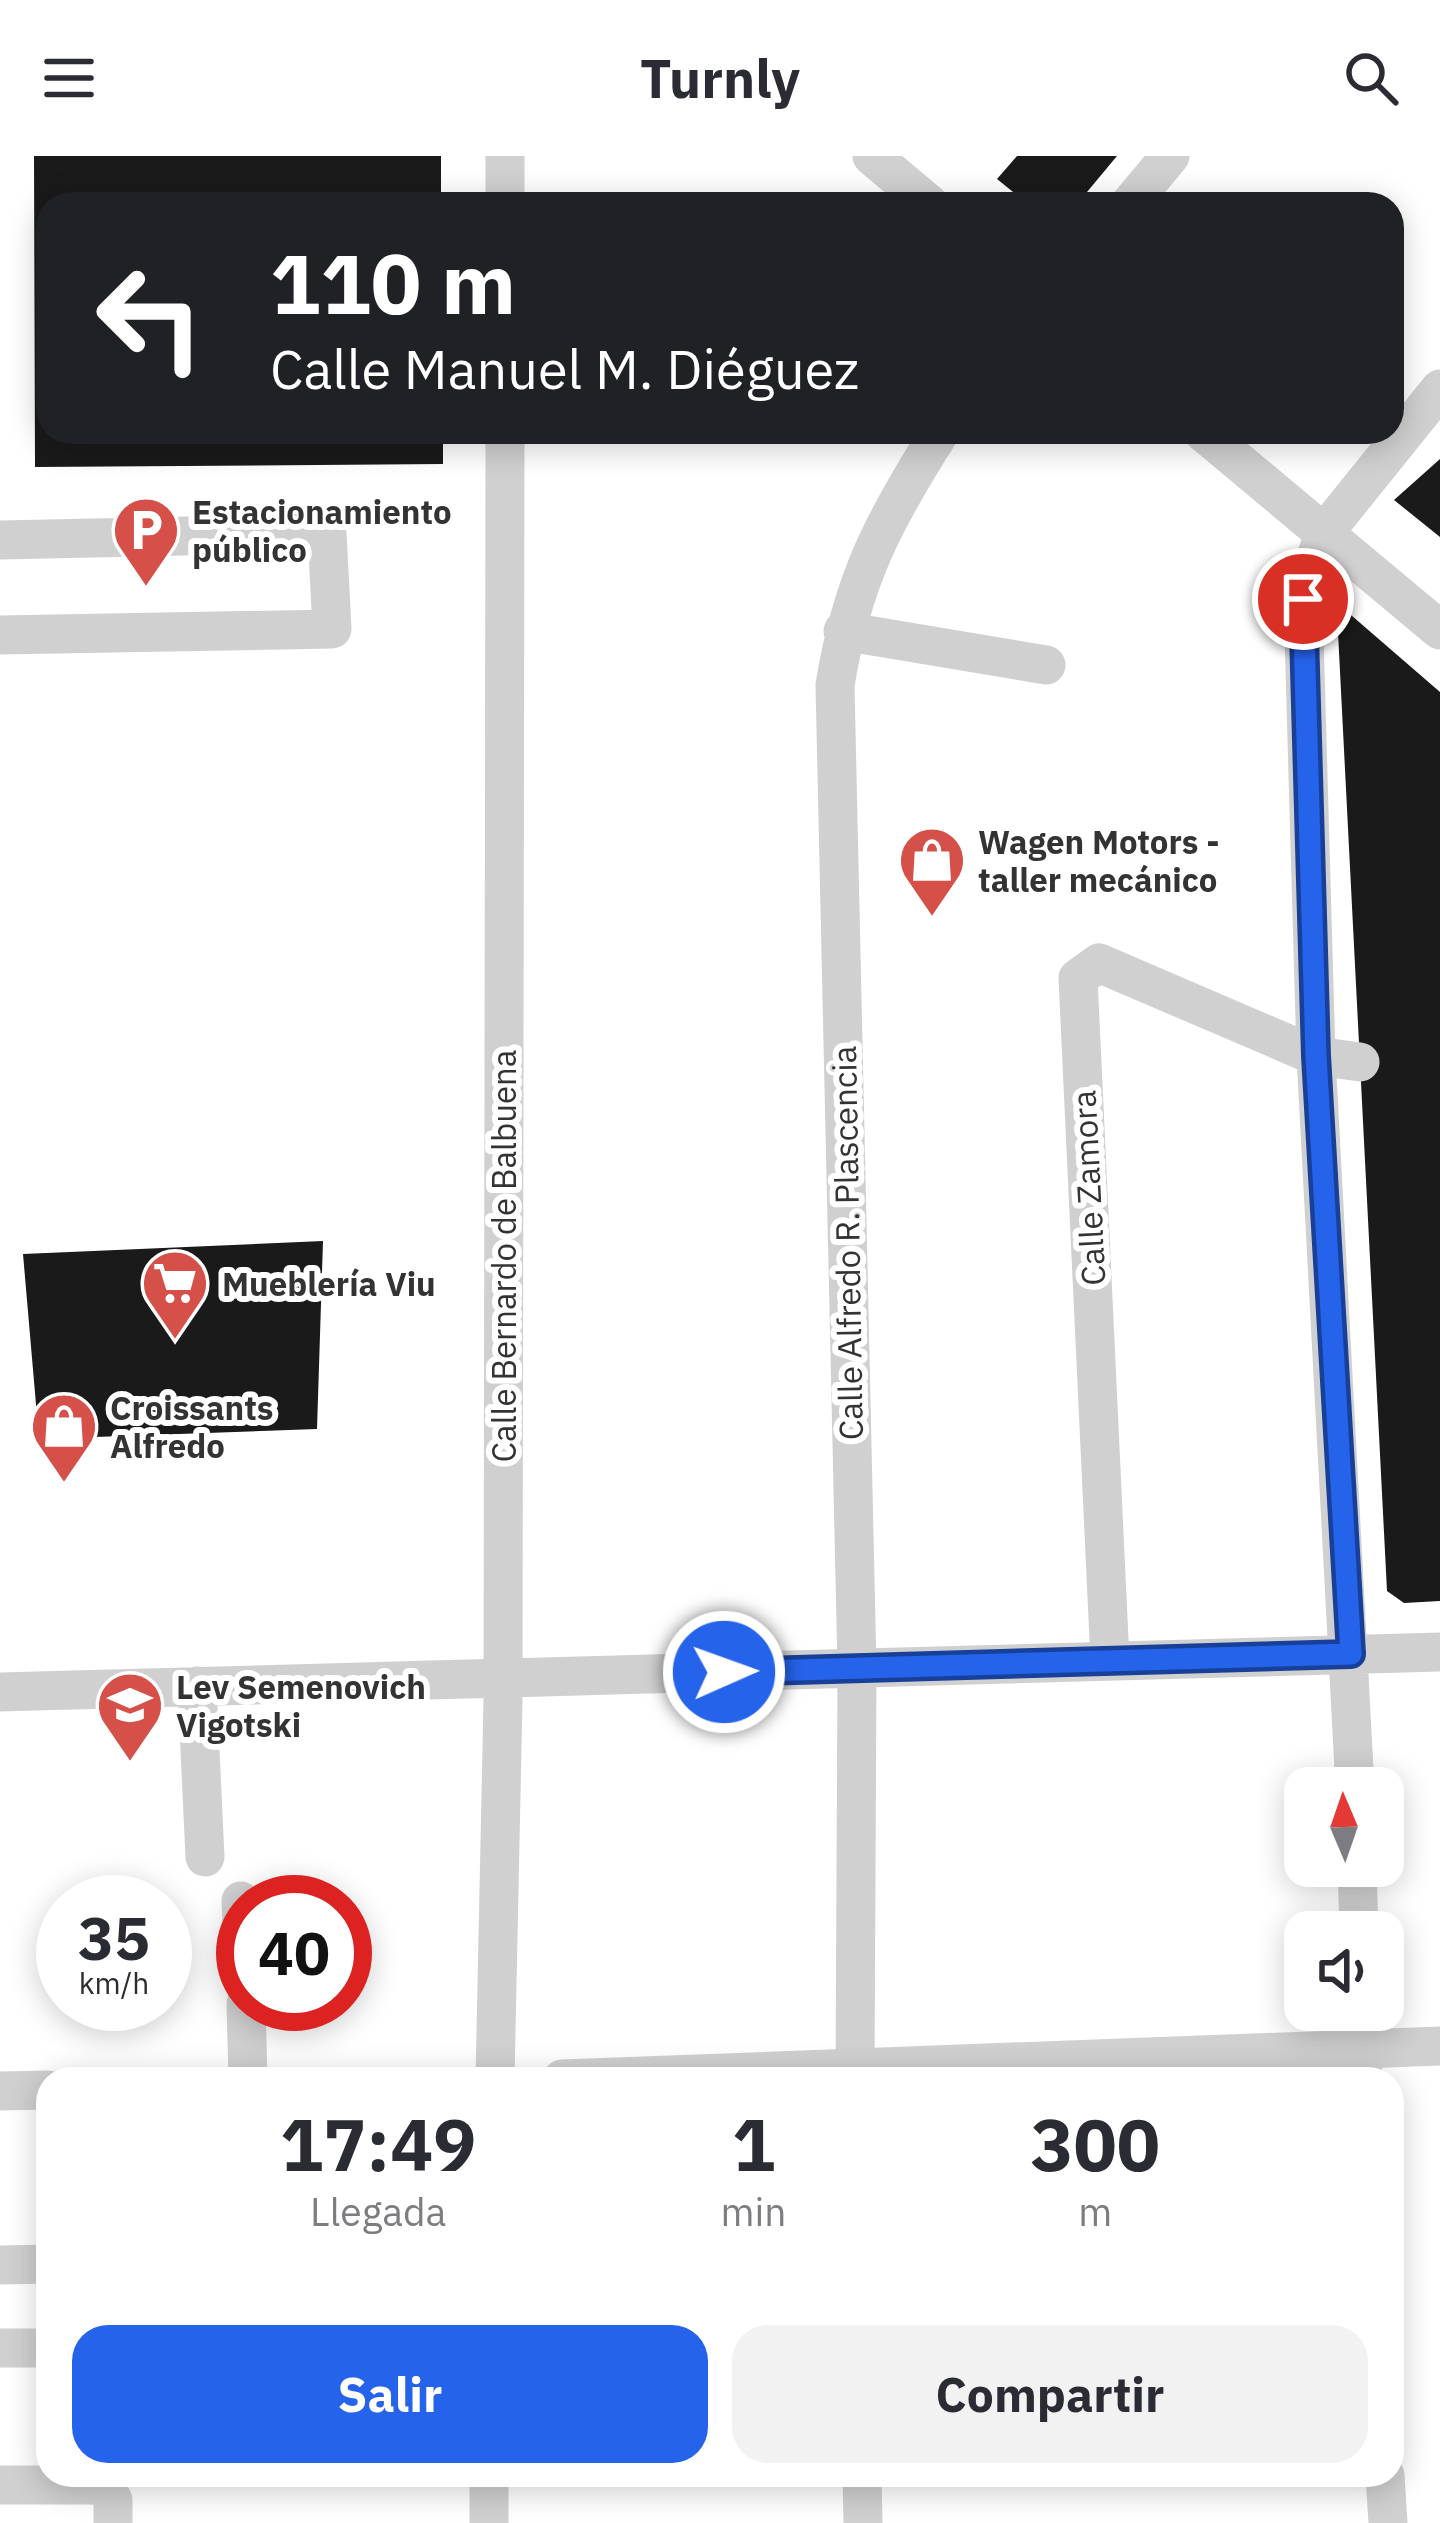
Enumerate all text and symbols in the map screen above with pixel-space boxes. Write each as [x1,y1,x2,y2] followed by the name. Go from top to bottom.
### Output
[640,43,800,113] text: Turnly
[36,45,102,111] icon: menu
[1338,45,1404,111] icon: search
[270,228,516,337] text: 110 m
[72,240,228,396] icon: left
[270,334,859,404] text: Calle Manuel M. Diéguez
[192,490,452,571] place label: Estacionamiento público
[111,495,181,589] parking icon: Estacionamiento público
[1252,548,1354,650] pin
[1270,566,1336,632] icon: arrive
[978,820,1220,901] place label: Wagen Motors - taller mecánico
[897,825,967,919] shop icon: Wagen Motors - taller mecánico
[822,1045,872,1441] street label: Calle Alfredo R. Plascencia
[482,1050,525,1462] street label: Calle Bernardo de Balbuena
[1061,1089,1115,1287] street label: Calle Zamora
[140,1248,210,1342] supermarket icon: Mueblería Viu
[222,1262,436,1305] place label: Mueblería Viu
[110,1386,273,1467] place label: Croissants Alfredo
[29,1391,99,1485] shop icon: Croissants Alfredo
[661,1609,787,1735] position arrow
[176,1665,426,1746] place label: Lev Semenovich Vigotski
[95,1670,165,1764] school or university icon: Lev Semenovich Vigotski
[1284,1767,1404,1887] north arrow
[1284,1767,1404,2031] map controls
[216,1875,372,2031] speed limit sign: 40
[78,1898,150,1977] text: 35
[1284,1911,1404,2031] button: sound
[79,1963,149,2002] text: km/h
[280,2097,477,2191] text: 17:49
[732,2097,775,2191] text: 1
[1030,2097,1160,2191] text: 300
[310,2186,446,2237] text: Llegada
[721,2186,786,2237] text: min
[1078,2186,1112,2237] text: m
[72,2325,708,2463] button: Salir
[732,2325,1368,2463] button: Compartir

